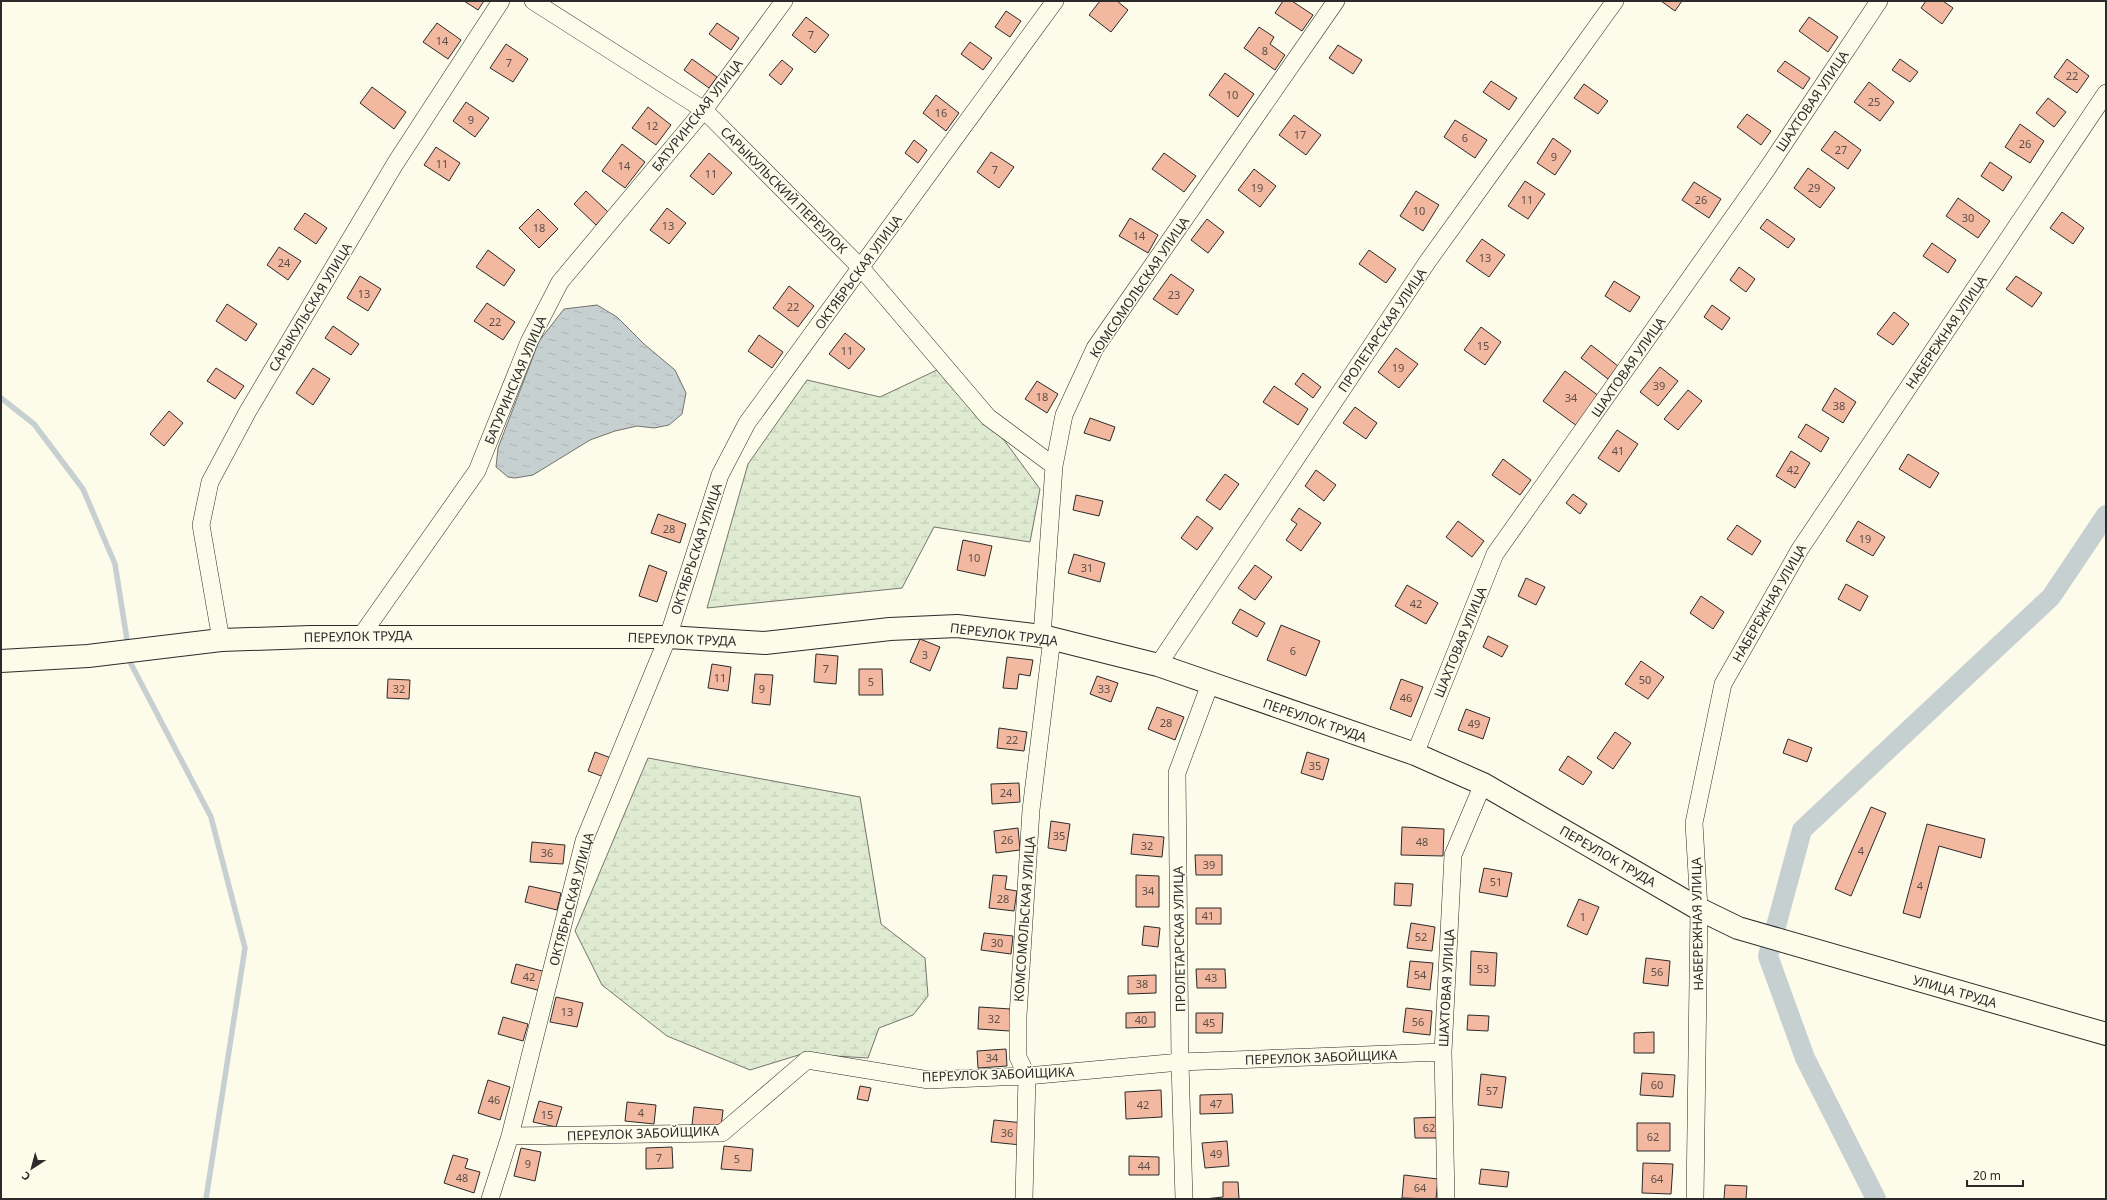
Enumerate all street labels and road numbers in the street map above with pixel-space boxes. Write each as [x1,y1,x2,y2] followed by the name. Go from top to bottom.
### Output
[1771,46,1853,155] street label: ШАХТОВАЯ УЛИЦА
[647,55,747,175] street label: БАТУРИНСКАЯ УЛИЦА
[717,123,851,257] street label: САРЫКУЛЬСКИЙ ПЕРЕУЛОК
[810,211,906,333] street label: ОКТЯБРЬСКАЯ УЛИЦА
[1085,213,1193,361] street label: КОМСОМОЛЬСКАЯ УЛИЦА
[264,239,356,375] street label: САРЫКУЛЬСКАЯ УЛИЦА
[1334,264,1431,396] street label: ПРОЛЕТАРСКАЯ УЛИЦА
[1901,271,1991,392] street label: НАБЕРЕЖНАЯ УЛИЦА
[480,312,551,447] street label: БАТУРИНСКАЯ УЛИЦА
[1587,313,1670,421] street label: ШАХТОВАЯ УЛИЦА
[666,480,726,617] street label: ОКТЯБРЬСКАЯ УЛИЦА
[1728,540,1810,665] street label: НАБЕРЕЖНАЯ УЛИЦА
[1429,583,1491,700] street label: ШАХТОВАЯ УЛИЦА
[949,618,1060,650] street label: ПЕРЕУЛОК ТРУДА
[304,626,413,646] street label: ПЕРЕУЛОК ТРУДА
[627,628,737,650] street label: ПЕРЕУЛОК ТРУДА
[1261,694,1370,746] street label: ПЕРЕУЛОК ТРУДА
[1557,821,1660,891] street label: ПЕРЕУЛОК ТРУДА
[545,830,598,968] street label: ОКТЯБРЬСКАЯ УЛИЦА
[1009,835,1039,1002] street label: КОМСОМОЛЬСКАЯ УЛИЦА
[1687,857,1707,991] street label: НАБЕРЕЖНАЯ УЛИЦА
[1169,865,1189,1012] street label: ПРОЛЕТАРСКАЯ УЛИЦА
[1434,928,1458,1048] street label: ШАХТОВАЯ УЛИЦА
[1911,970,2000,1012] street label: УЛИЦА ТРУДА
[1245,1045,1398,1069] street label: ПЕРЕУЛОК ЗАБОЙЩИКА
[922,1062,1075,1086] street label: ПЕРЕУЛОК ЗАБОЙЩИКА
[567,1121,720,1145] street label: ПЕРЕУЛОК ЗАБОЙЩИКА

